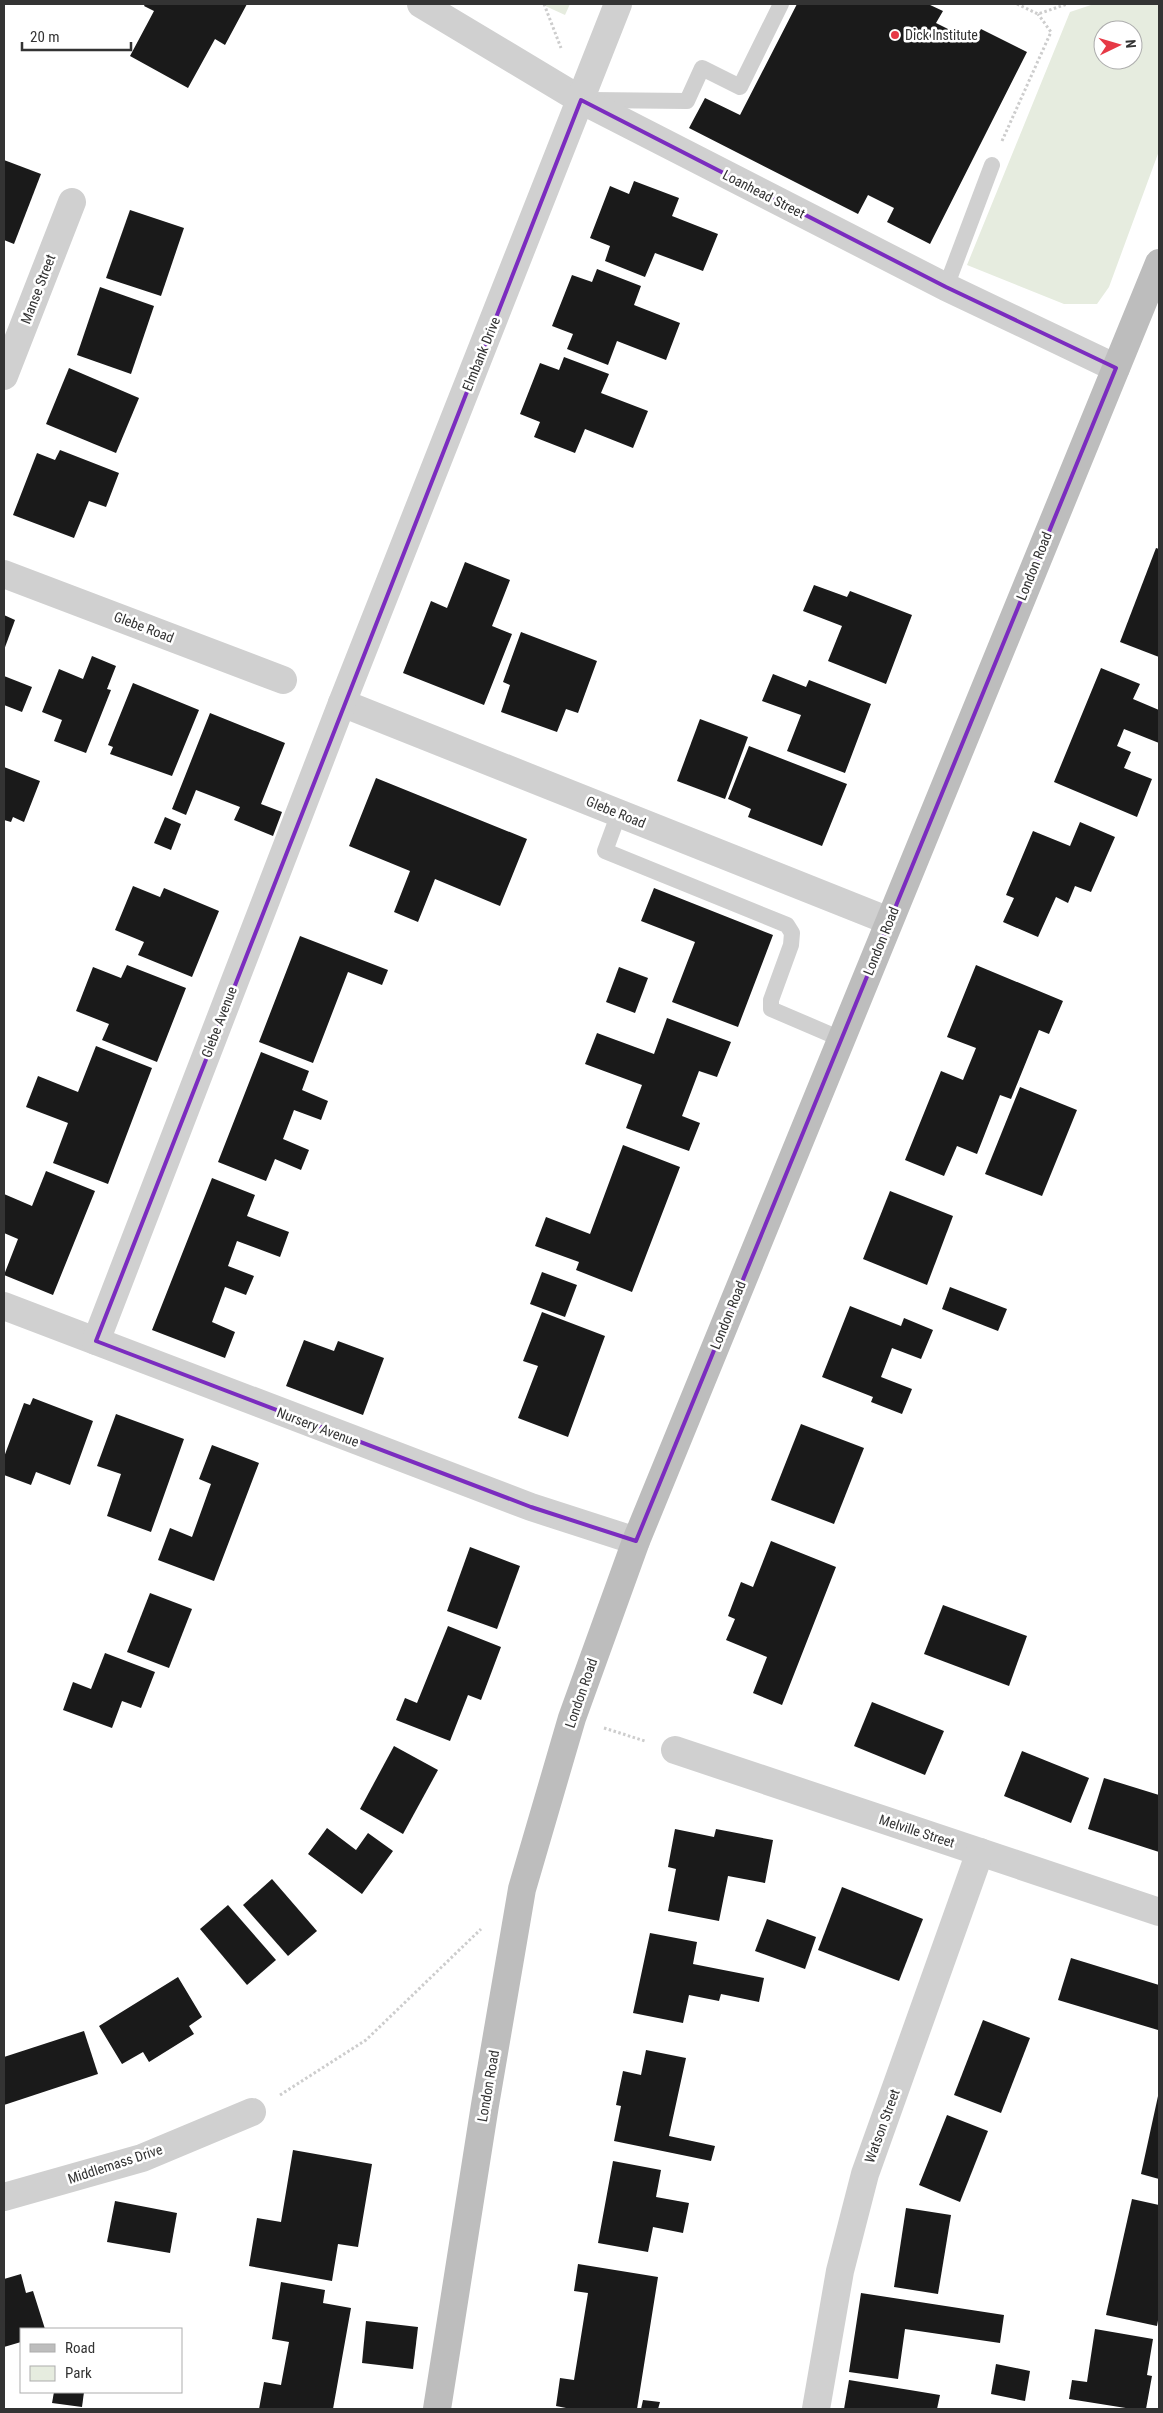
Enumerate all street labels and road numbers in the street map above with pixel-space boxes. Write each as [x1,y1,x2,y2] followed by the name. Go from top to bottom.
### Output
[720,166,808,222] street label: Loanhead Street
[17,252,59,326] street label: Manse Street
[459,314,503,393] street label: Elmbank Drive
[1013,529,1055,603] street label: London Road
[112,608,176,646] street label: Glebe Road
[584,793,648,831] street label: Glebe Road
[860,904,902,978] street label: London Road
[198,984,240,1060] street label: Glebe Avenue
[707,1278,749,1352] street label: London Road
[275,1404,362,1450] street label: Nursery Avenue
[562,1656,600,1730] street label: London Road
[877,1811,957,1851] street label: Melville Street
[474,2049,502,2123] street label: London Road
[861,2087,903,2165] street label: Watson Street
[66,2141,165,2187] street label: Middlemass Drive

